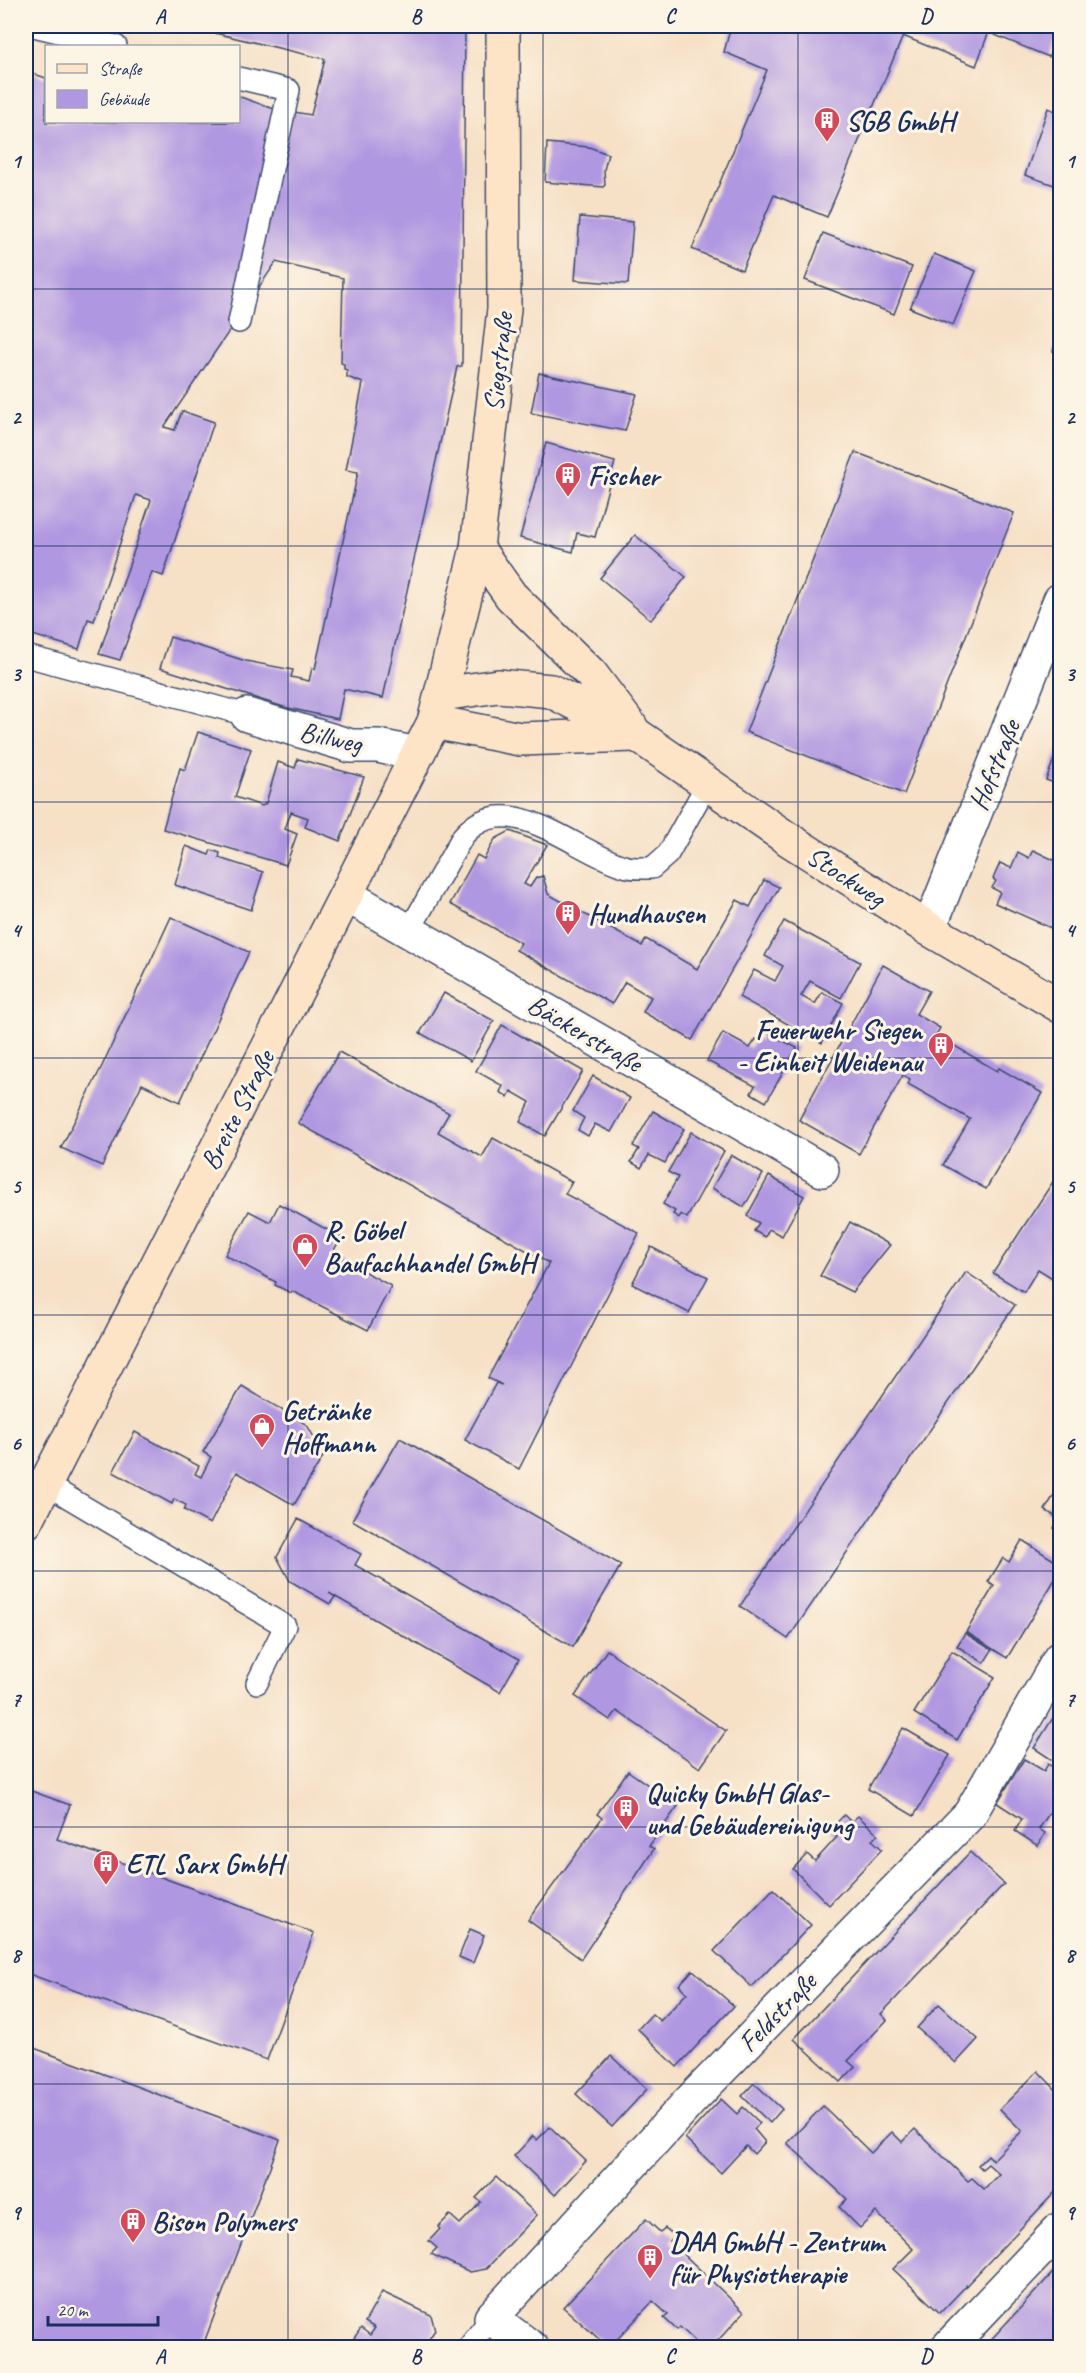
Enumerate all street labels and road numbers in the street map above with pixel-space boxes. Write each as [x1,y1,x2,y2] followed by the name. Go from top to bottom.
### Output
[475,309,521,413] street label: Siegstraße
[297,713,367,761] street label: Billweg
[960,713,1029,815] street label: Hofstraße
[800,838,894,915] street label: Stockweg
[521,986,650,1081] street label: Bäckerstraße
[192,1043,283,1176] street label: Breite Straße
[730,1963,825,2059] street label: Feldstraße

